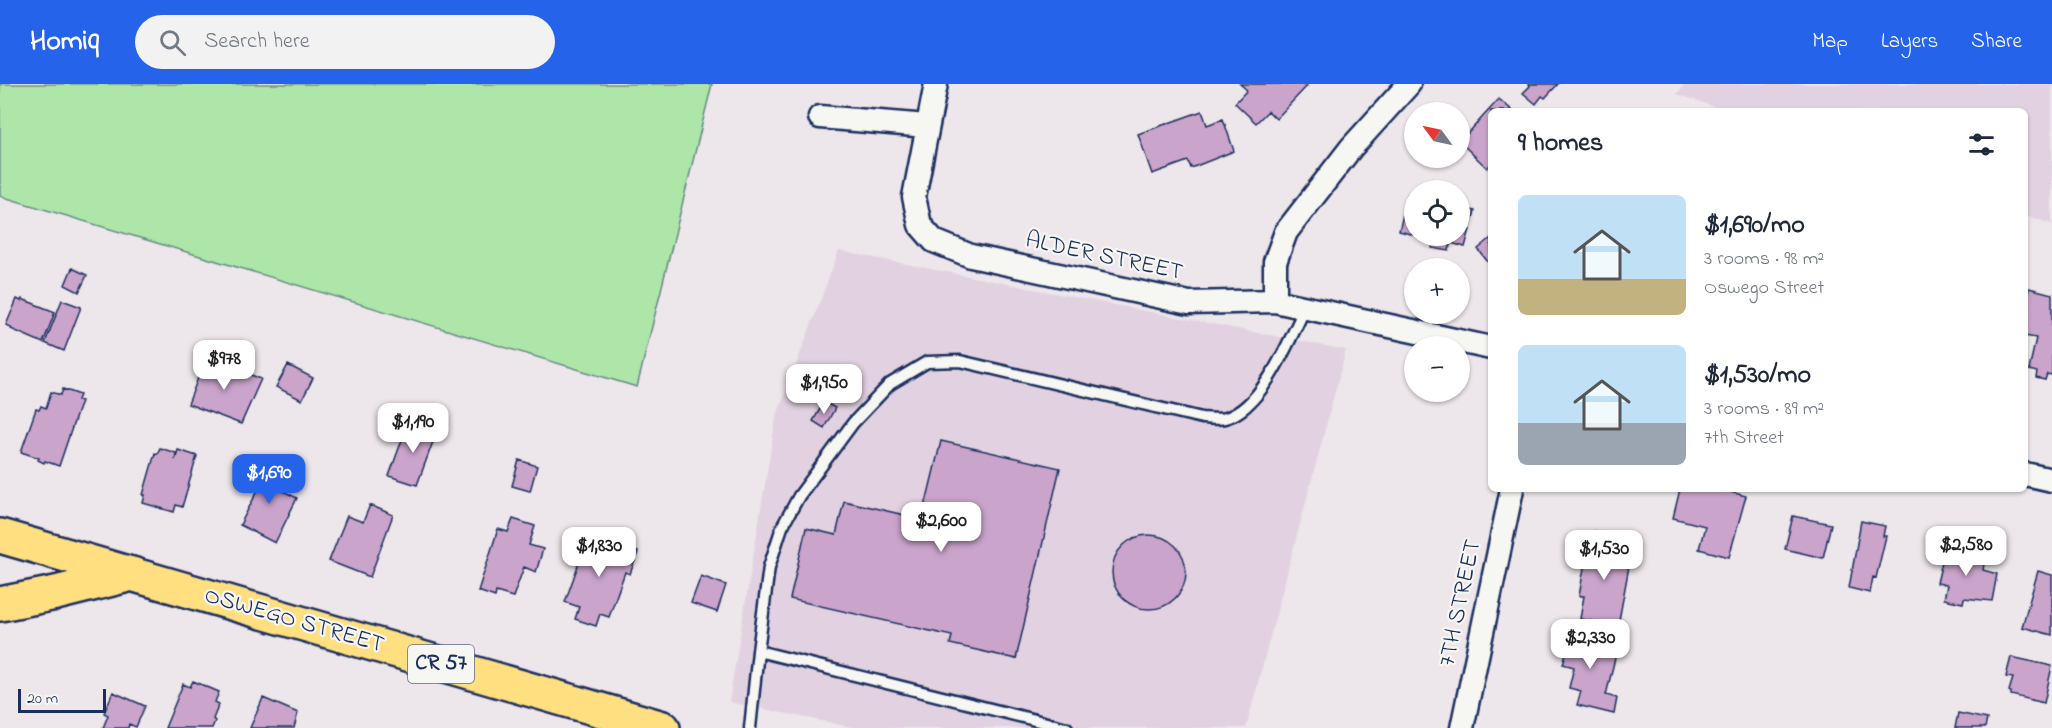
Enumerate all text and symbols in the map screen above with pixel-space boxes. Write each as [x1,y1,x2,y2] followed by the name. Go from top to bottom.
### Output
[135,15,555,69] search box
[30,22,99,63] text: Homiq
[156,26,189,59] icon: search
[204,26,310,58] text: Search here
[1812,27,1848,57] text: Map
[1881,27,1938,57] text: Layers
[1971,27,2022,57] text: Share
[1404,102,1470,168] north arrow
[1404,102,1470,402] map controls
[1518,125,1603,163] text: 9 homes
[1965,128,1998,161] icon: filters
[1404,180,1470,246] button: locate
[1704,207,1805,245] text: $1,690/mo
[1566,219,1638,291] icon: home
[1022,223,1186,291] street label: ALDER STREET
[1704,245,1824,274] text: 3 rooms · 98 m²
[1404,258,1470,324] button: +
[1704,274,1824,303] text: Oswego Street
[1404,336,1470,402] button: −
[188,340,260,391] pin: $978
[207,345,241,374] text: $978
[1704,357,1811,395] text: $1,530/mo
[775,364,873,415] pin: $1,950
[800,369,848,398] text: $1,950
[1566,369,1638,441] icon: home
[1704,395,1824,424] text: 3 rooms · 89 m²
[364,403,462,454] pin: $1,190
[392,408,434,437] text: $1,190
[1704,424,1784,453] text: 7th Street
[220,454,318,505] pin: $1,690
[246,459,292,488] text: $1,690
[892,502,990,553] pin: $2,600
[915,507,967,536] text: $2,600
[1917,526,2015,577] pin: $2,580
[550,527,648,578] pin: $1,830
[1555,530,1653,581] pin: $1,530
[1939,531,1993,560] text: $2,580
[576,532,622,561] text: $1,830
[1579,535,1629,564] text: $1,530
[1430,536,1492,670] street label: 7TH STREET
[200,579,388,663] street label: OSWEGO STREET
[1541,619,1639,670] pin: $2,330
[1565,624,1615,653] text: $2,330
[408,645,474,683] road number: CR 57
[18,686,106,714] scale bar
[27,687,58,711] text: 20 m

